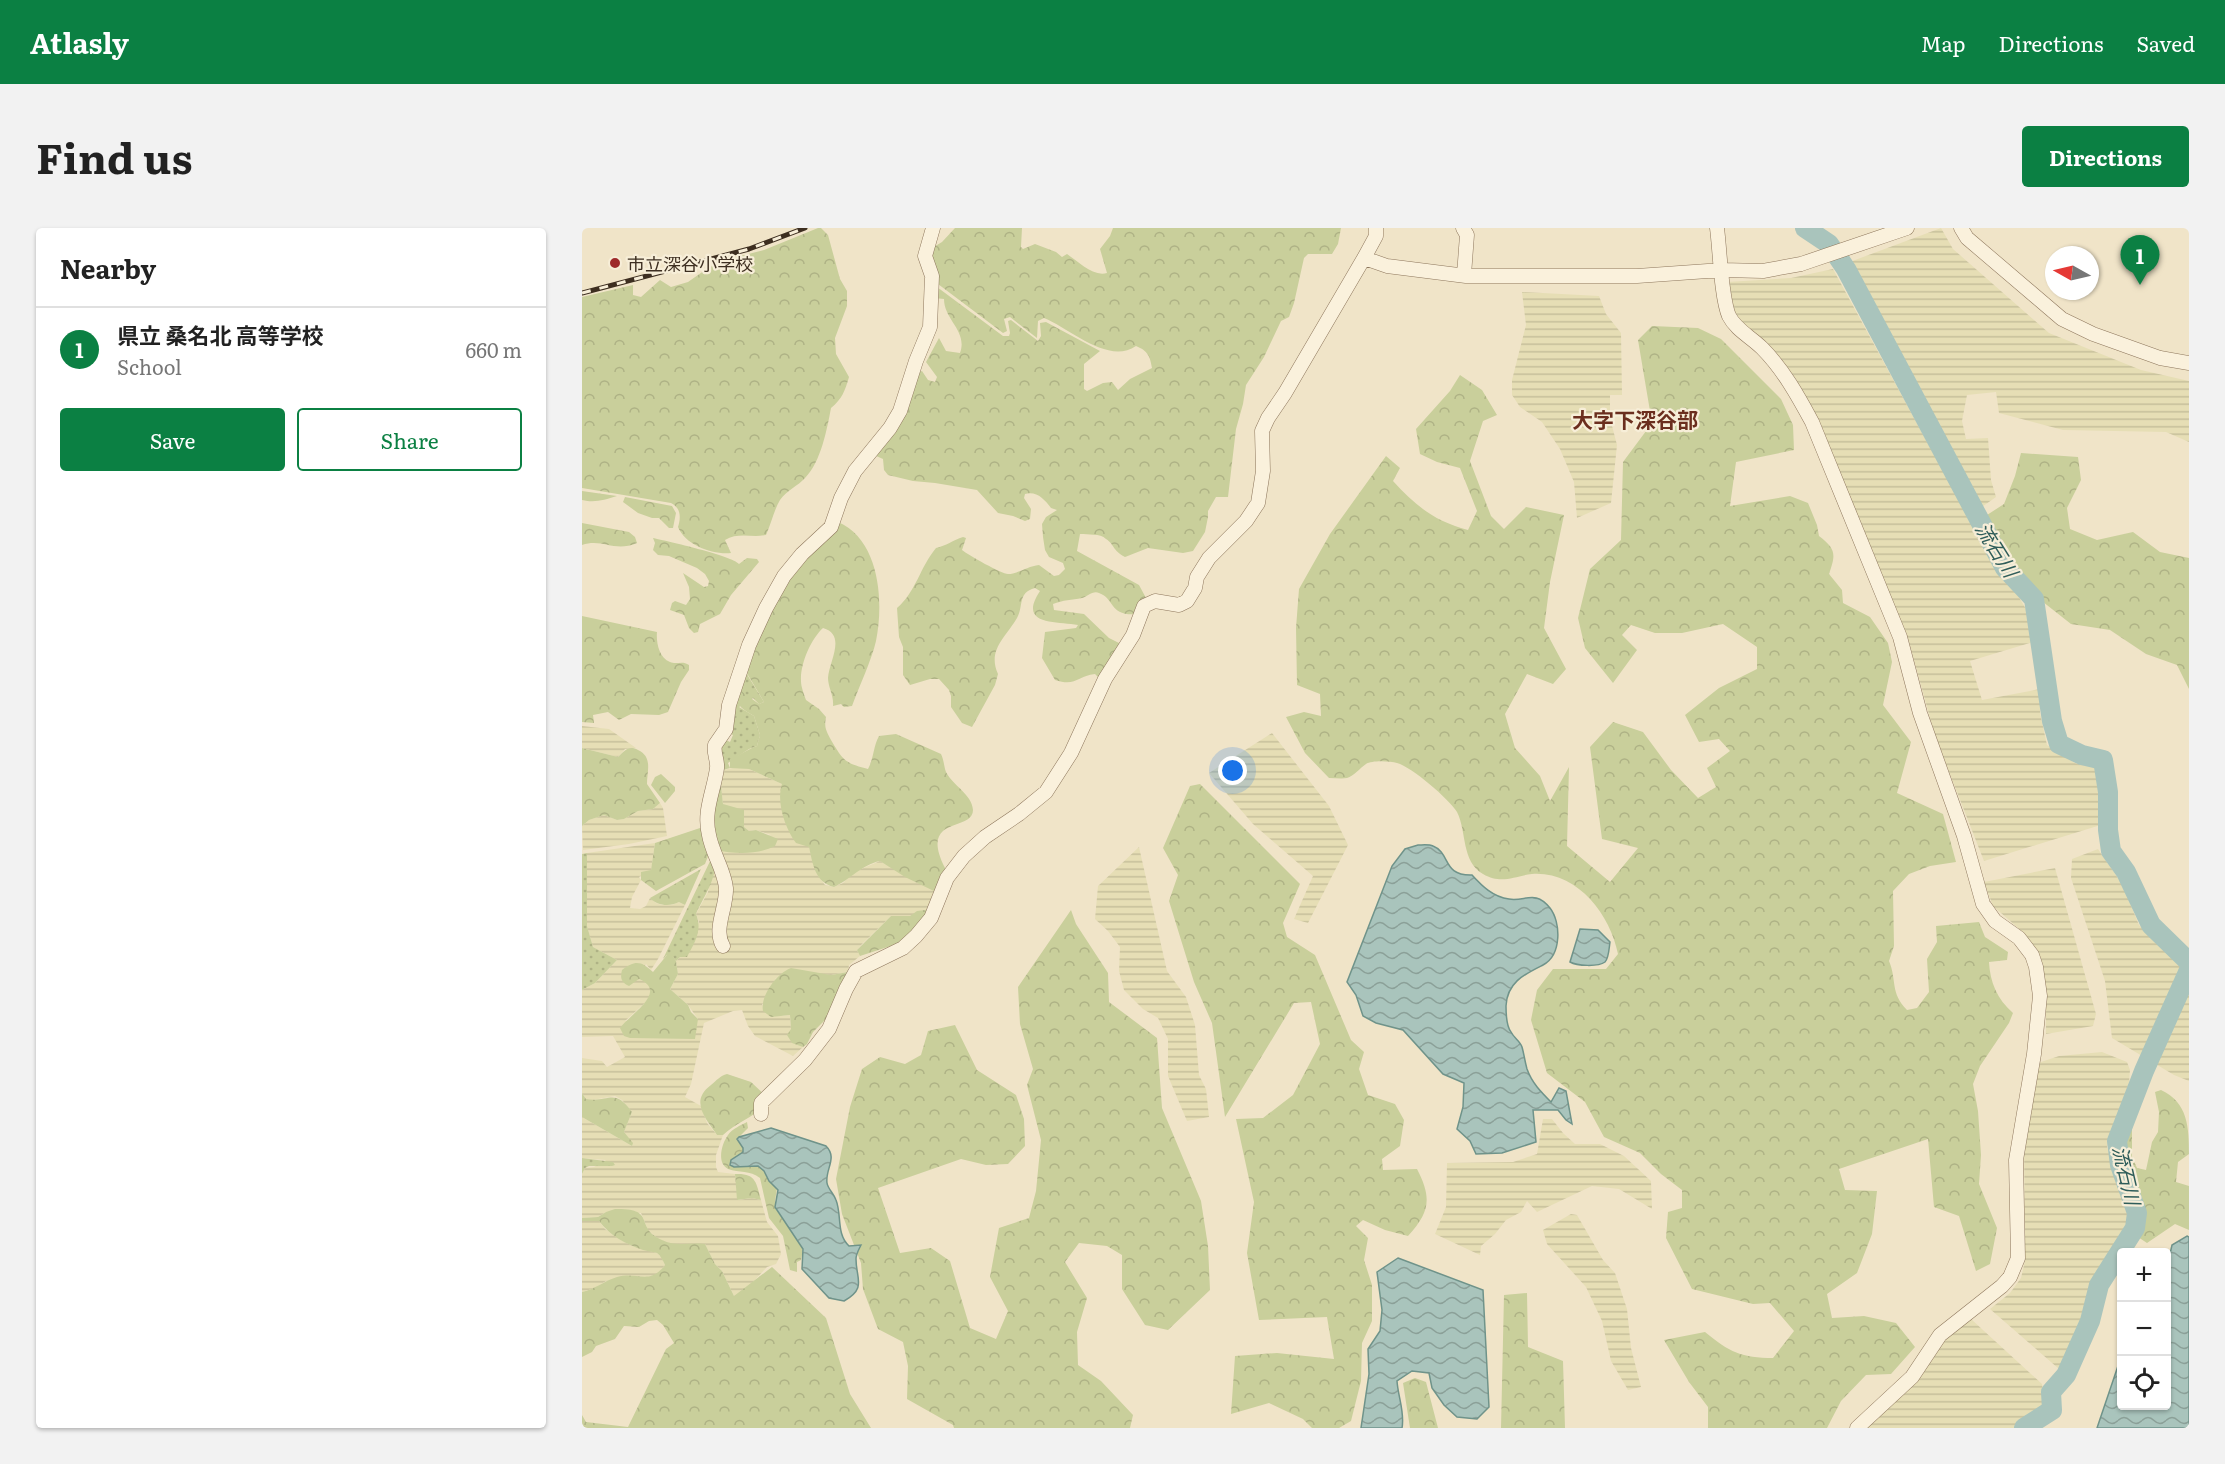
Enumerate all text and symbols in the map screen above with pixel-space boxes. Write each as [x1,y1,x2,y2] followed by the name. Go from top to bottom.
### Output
[30,21,129,63] text: Atlasly
[1921,27,1966,58] text: Map
[1999,27,2104,58] text: Directions
[2137,27,2195,58] text: Saved
[36,125,193,187] text: Find us
[2022,126,2189,187] button: Directions
[2120,236,2160,285] pin: 1
[2045,246,2099,300] north arrow
[60,248,156,287] text: Nearby
[627,250,753,277] place label: 市立深谷小学校
[608,256,622,270] marker: 市立深谷小学校
[117,318,324,351] text: 県立 桑名北 高等学校
[75,334,84,364] text: 1
[466,334,522,364] text: 660 m
[117,351,182,381] text: School
[1572,403,1698,434] district label: 大字下深谷部
[60,408,285,471] button: Save
[297,408,522,471] button: Share
[1969,516,2028,584] water label: 流石川
[1218,756,1247,785] your location
[2107,1142,2150,1210] water label: 流石川
[2117,1248,2171,1410] map controls
[2117,1248,2171,1302] button: +
[2117,1302,2171,1356] button: −
[2117,1356,2171,1410] button: locate

